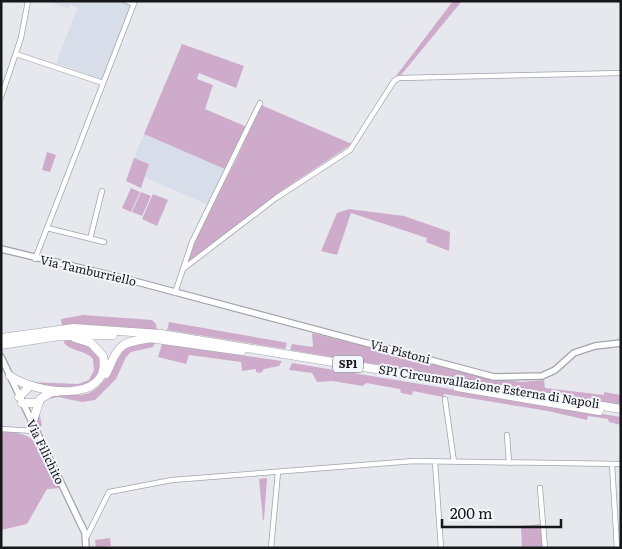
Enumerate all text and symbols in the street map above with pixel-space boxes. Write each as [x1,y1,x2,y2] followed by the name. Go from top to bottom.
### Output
[38,250,138,290] street label: Via Tamburriello
[368,334,432,368] street label: Via Pistoni
[333,356,363,372] road number: SP1
[377,360,601,412] street label: SP1 Circumvallazione Esterna di Napoli
[22,416,69,487] street label: Via Filichito
[442,496,561,528] scale bar
[450,501,493,524] text: 200 m

